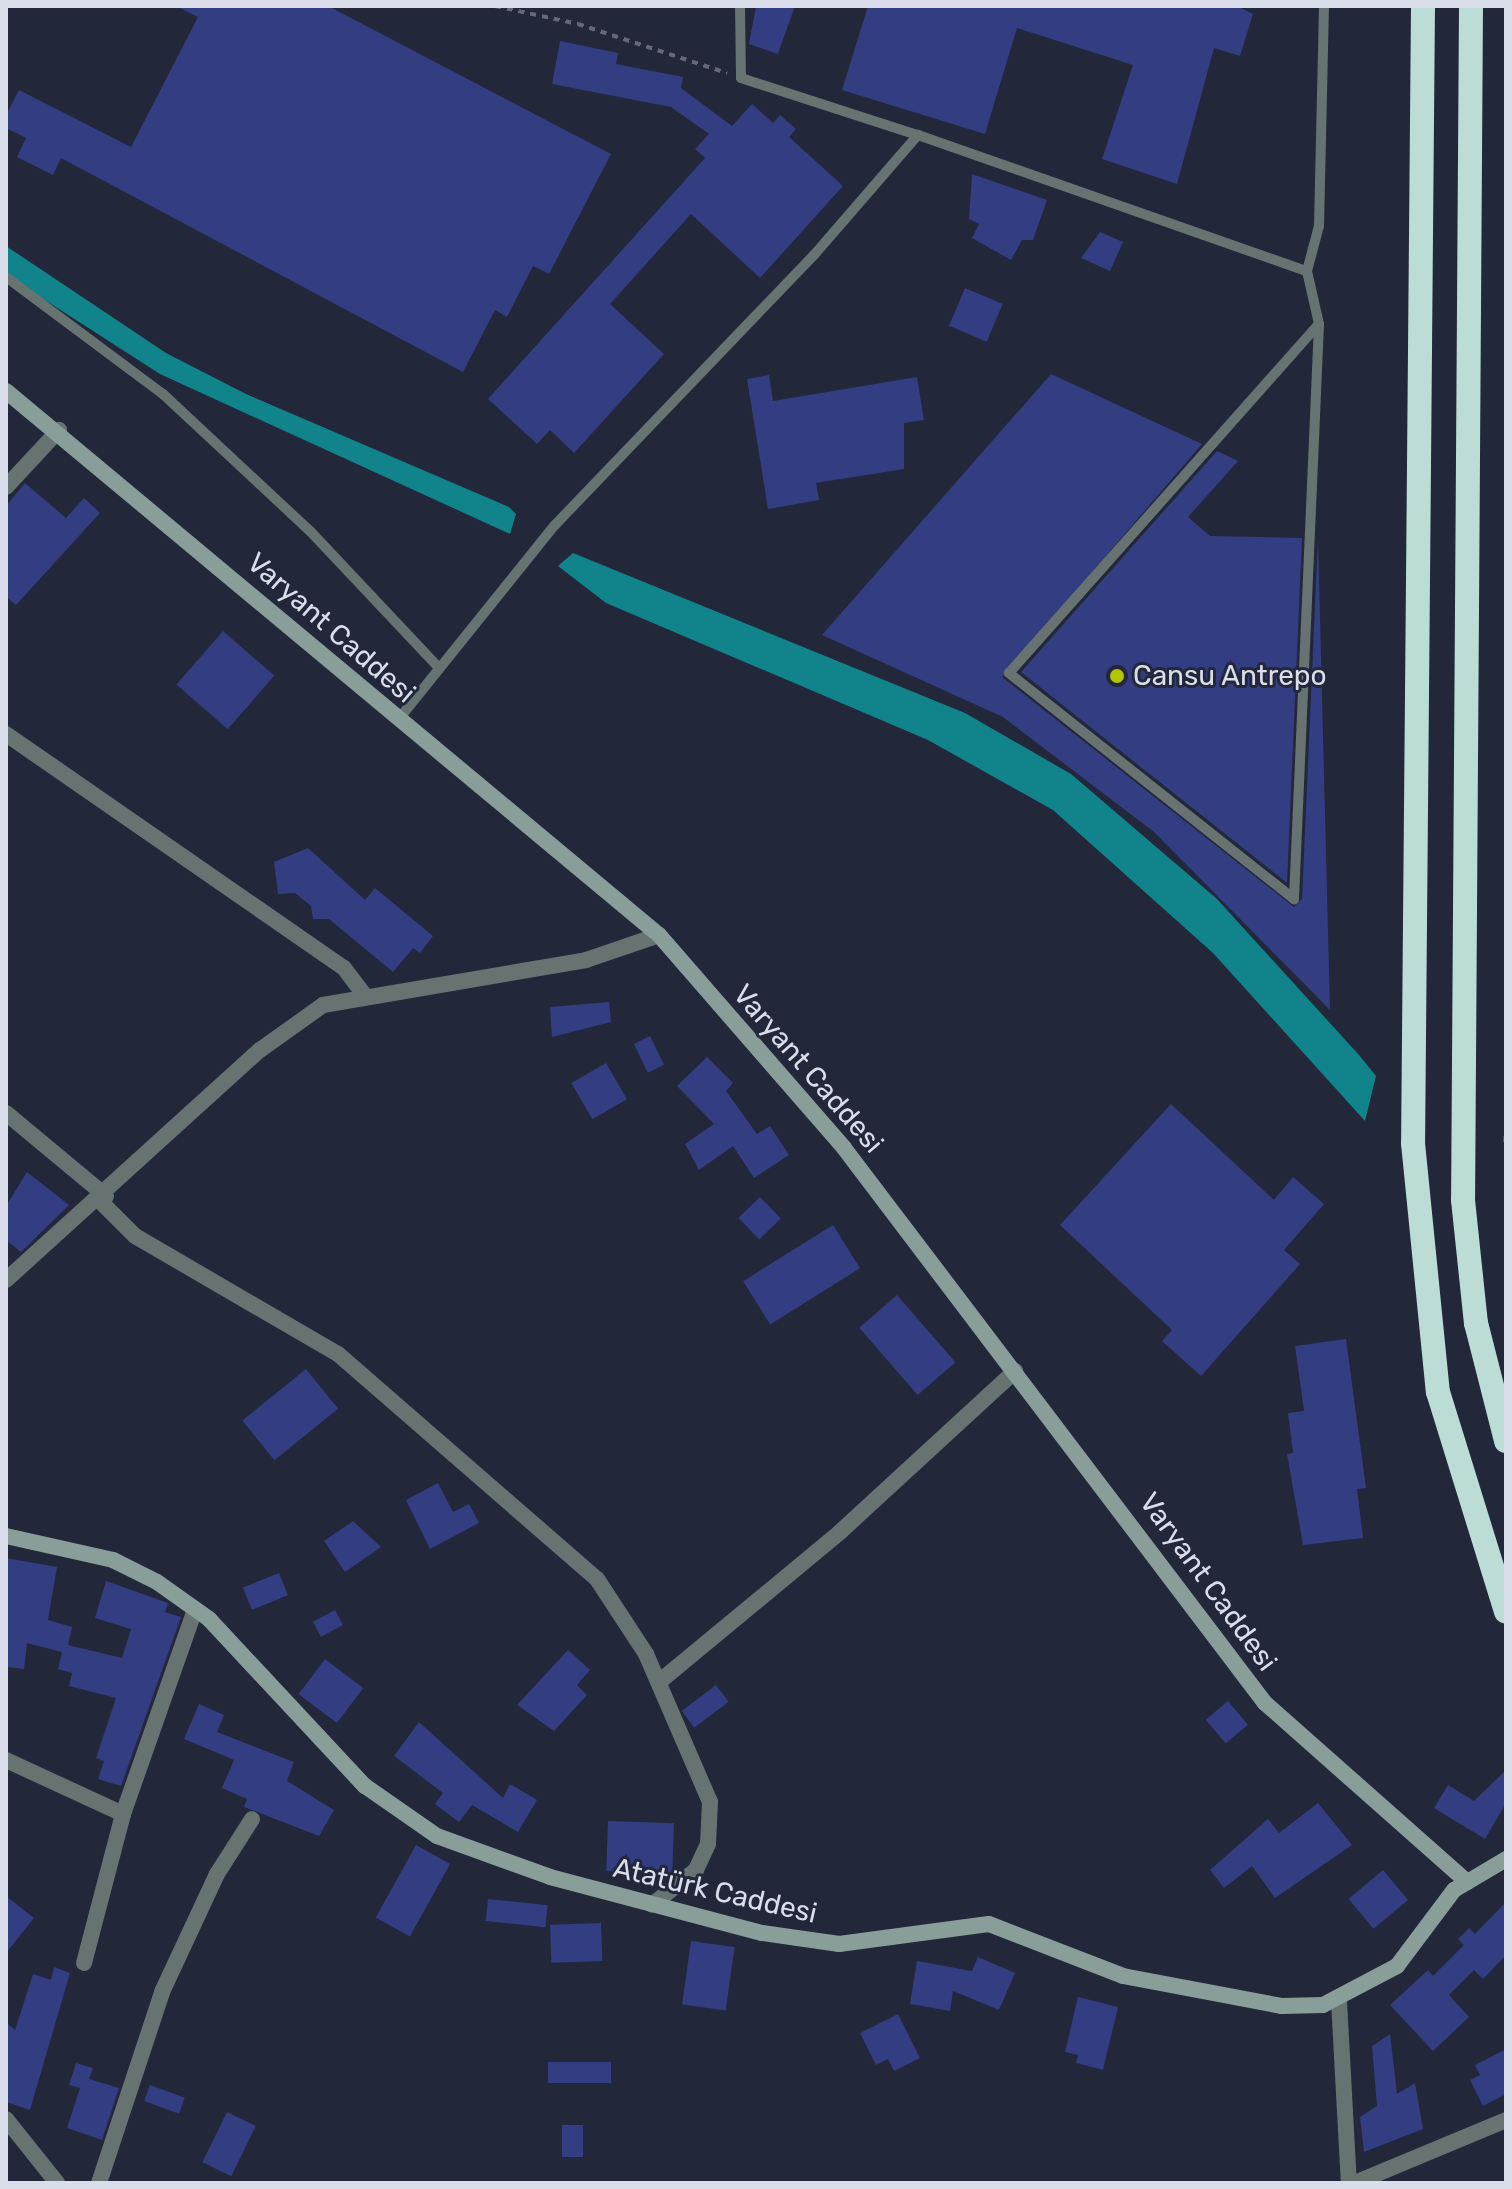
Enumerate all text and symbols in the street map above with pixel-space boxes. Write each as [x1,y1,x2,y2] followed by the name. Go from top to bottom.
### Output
[240,546,422,710] street label: Varyant Caddesi
[1133,659,1327,693] place label: Cansu Antrepo
[1108,667,1126,685] marker: Cansu Antrepo
[726,978,890,1160] street label: Varyant Caddesi
[1132,1486,1284,1678] street label: Varyant Caddesi
[610,1851,820,1931] street label: Atatürk Caddesi

